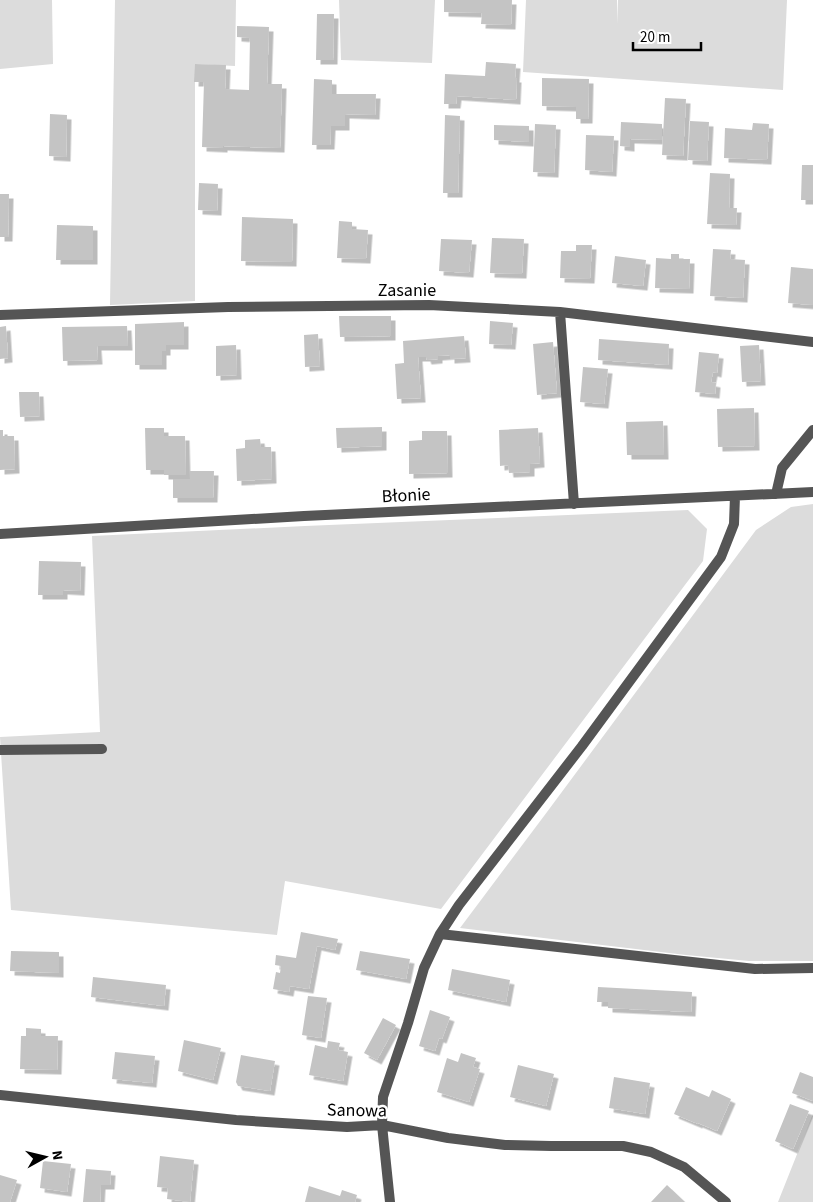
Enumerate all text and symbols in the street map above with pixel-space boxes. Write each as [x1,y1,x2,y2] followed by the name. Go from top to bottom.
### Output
[633,20,700,52] scale bar
[640,27,670,48] text: 20 m
[378,278,436,303] street label: Zasanie
[381,482,431,509] street label: Błonie
[327,1097,387,1124] street label: Sanowa
[20,1132,70,1182] north arrow
[46,1149,67,1161] text: N

